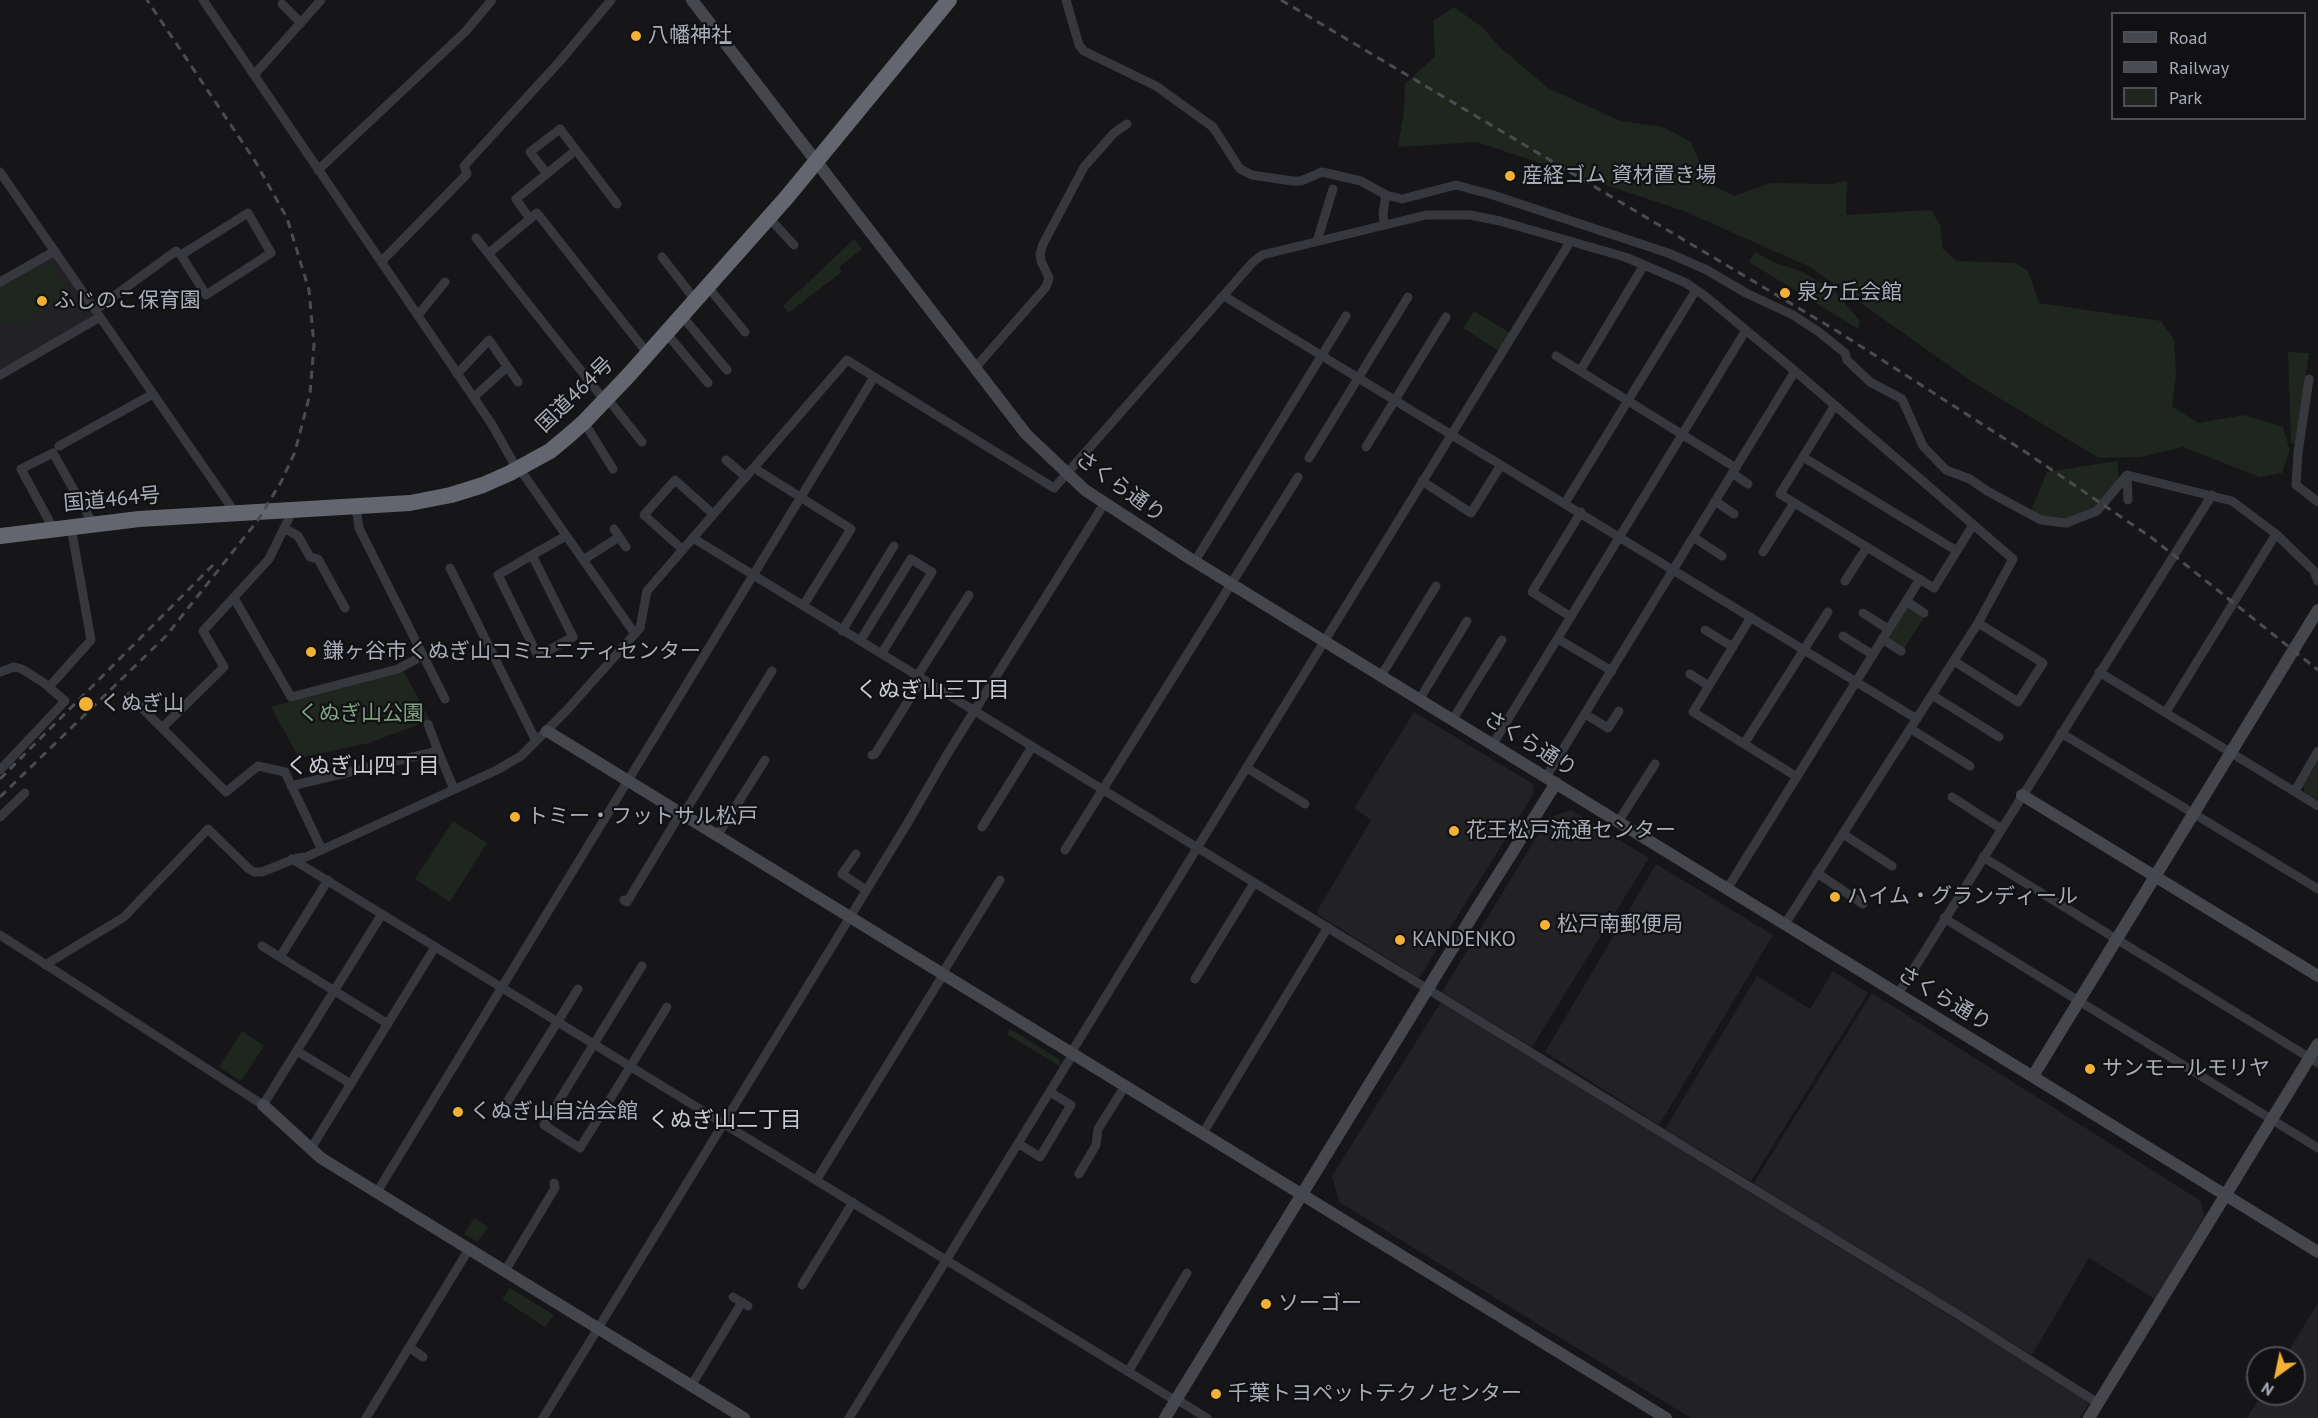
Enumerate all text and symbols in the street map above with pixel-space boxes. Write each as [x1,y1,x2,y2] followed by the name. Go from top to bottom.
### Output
[2111,12,2306,120] legend
[648,23,732,49] place label: 八幡神社
[2169,26,2207,49] text: Road
[629,29,643,43] marker: 八幡神社
[2169,56,2229,79] text: Railway
[2169,86,2202,109] text: Park
[1522,163,1717,189] place label: 産経ゴム 資材置き場
[1503,169,1517,183] marker: 産経ゴム 資材置き場
[1797,280,1902,306] place label: 泉ケ丘会館
[1778,286,1792,300] marker: 泉ケ丘会館
[54,288,201,314] place label: ふじのこ保育園
[35,294,49,308] marker: ふじのこ保育園
[531,352,619,438] street label: 国道464号
[1070,446,1170,528] street label: さくら通り
[62,483,162,517] street label: 国道464号
[323,639,701,665] place label: 鎌ヶ谷市くぬぎ山コミュニティセンター
[304,645,318,659] marker: 鎌ヶ谷市くぬぎ山コミュニティセンター
[856,678,1010,704] district label: くぬぎ山三丁目
[100,691,184,717] place label: くぬぎ山
[77,695,95,713] marker: くぬぎ山
[298,701,424,727] park label: くぬぎ山公園
[1479,705,1581,783] street label: さくら通り
[286,754,440,780] district label: くぬぎ山四丁目
[527,804,758,830] place label: トミー・フットサル松戸
[508,810,522,824] marker: トミー・フットサル松戸
[1466,818,1676,844] place label: 花王松戸流通センター
[1447,824,1461,838] marker: 花王松戸流通センター
[1847,884,2078,910] place label: ハイム・グランディール
[1828,890,1842,904] marker: ハイム・グランディール
[1557,912,1683,938] place label: 松戸南郵便局
[1538,918,1552,932] marker: 松戸南郵便局
[1412,927,1516,953] place label: KANDENKO
[1393,933,1407,947] marker: KANDENKO
[1893,961,1995,1037] street label: さくら通り
[2102,1056,2270,1082] place label: サンモールモリヤ
[2083,1062,2097,1076] marker: サンモールモリヤ
[470,1099,638,1125] place label: くぬぎ山自治会館
[451,1105,465,1119] marker: くぬぎ山自治会館
[648,1108,802,1134] district label: くぬぎ山二丁目
[1278,1291,1362,1317] place label: ソーゴー
[1259,1297,1273,1311] marker: ソーゴー
[2246,1346,2306,1406] north arrow
[2257,1378,2277,1401] text: N
[1228,1381,1522,1407] place label: 千葉トヨペットテクノセンター
[1209,1387,1223,1401] marker: 千葉トヨペットテクノセンター

